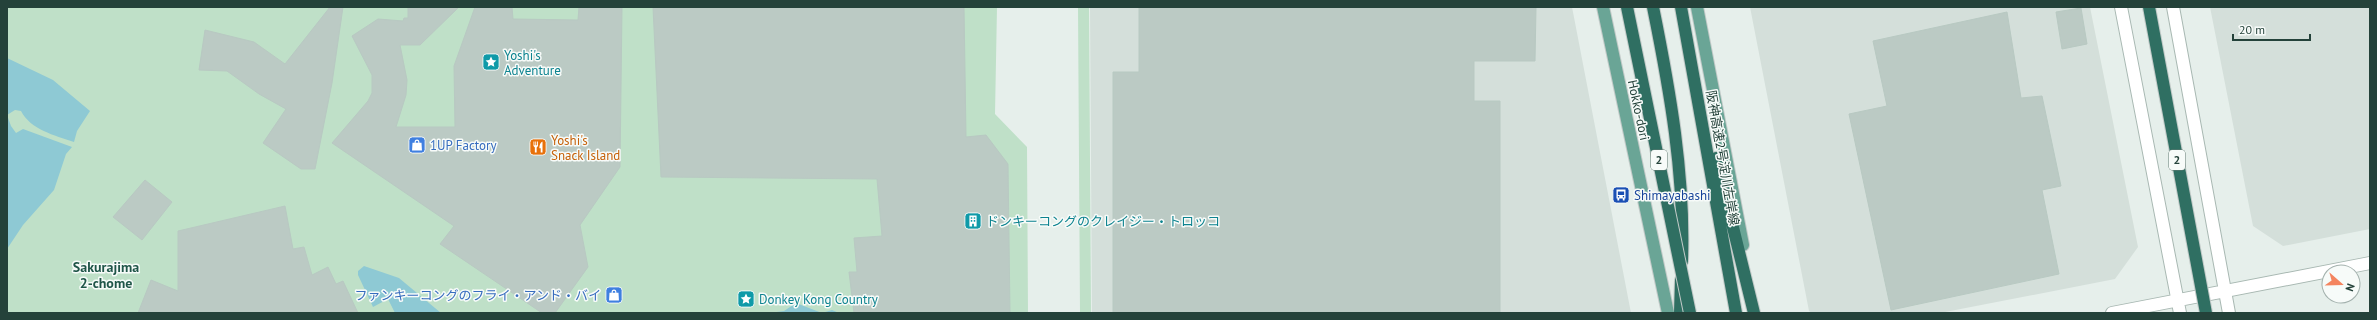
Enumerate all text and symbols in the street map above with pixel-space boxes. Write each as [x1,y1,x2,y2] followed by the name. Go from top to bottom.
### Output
[2233,16,2310,42] scale bar
[2239,22,2265,37] text: 20 m
[504,47,561,79] place label: Yoshi's Adventure
[481,52,501,72] place icon: Yoshi's Adventure
[1624,78,1653,142] street label: Hokko-dori
[1702,89,1743,227] street label: 阪神高速2号淀川左岸線
[551,132,620,164] place label: Yoshi's Snack Island
[407,135,427,155] shop icon: 1UP Factory
[430,137,497,154] place label: 1UP Factory
[528,137,548,157] restaurant icon: Yoshi's Snack Island
[1651,150,1667,170] road number: 2
[2169,150,2185,170] road number: 2
[1611,185,1631,205] bus stop icon: Shimayabashi
[1634,187,1711,204] place label: Shimayabashi
[963,211,983,231] building icon: ドンキーコングのクレイジー・トロッコ
[986,213,1220,230] place label: ドンキーコングのクレイジー・トロッコ
[73,258,139,292] district label: Sakurajima 2-chome
[2321,264,2361,304] north arrow
[2343,282,2358,293] text: N
[604,285,624,305] shop icon: ファンキーコングのフライ・アンド・バイ
[355,287,601,304] place label: ファンキーコングのフライ・アンド・バイ
[736,289,756,309] place icon: Donkey Kong Country
[759,291,878,308] place label: Donkey Kong Country

